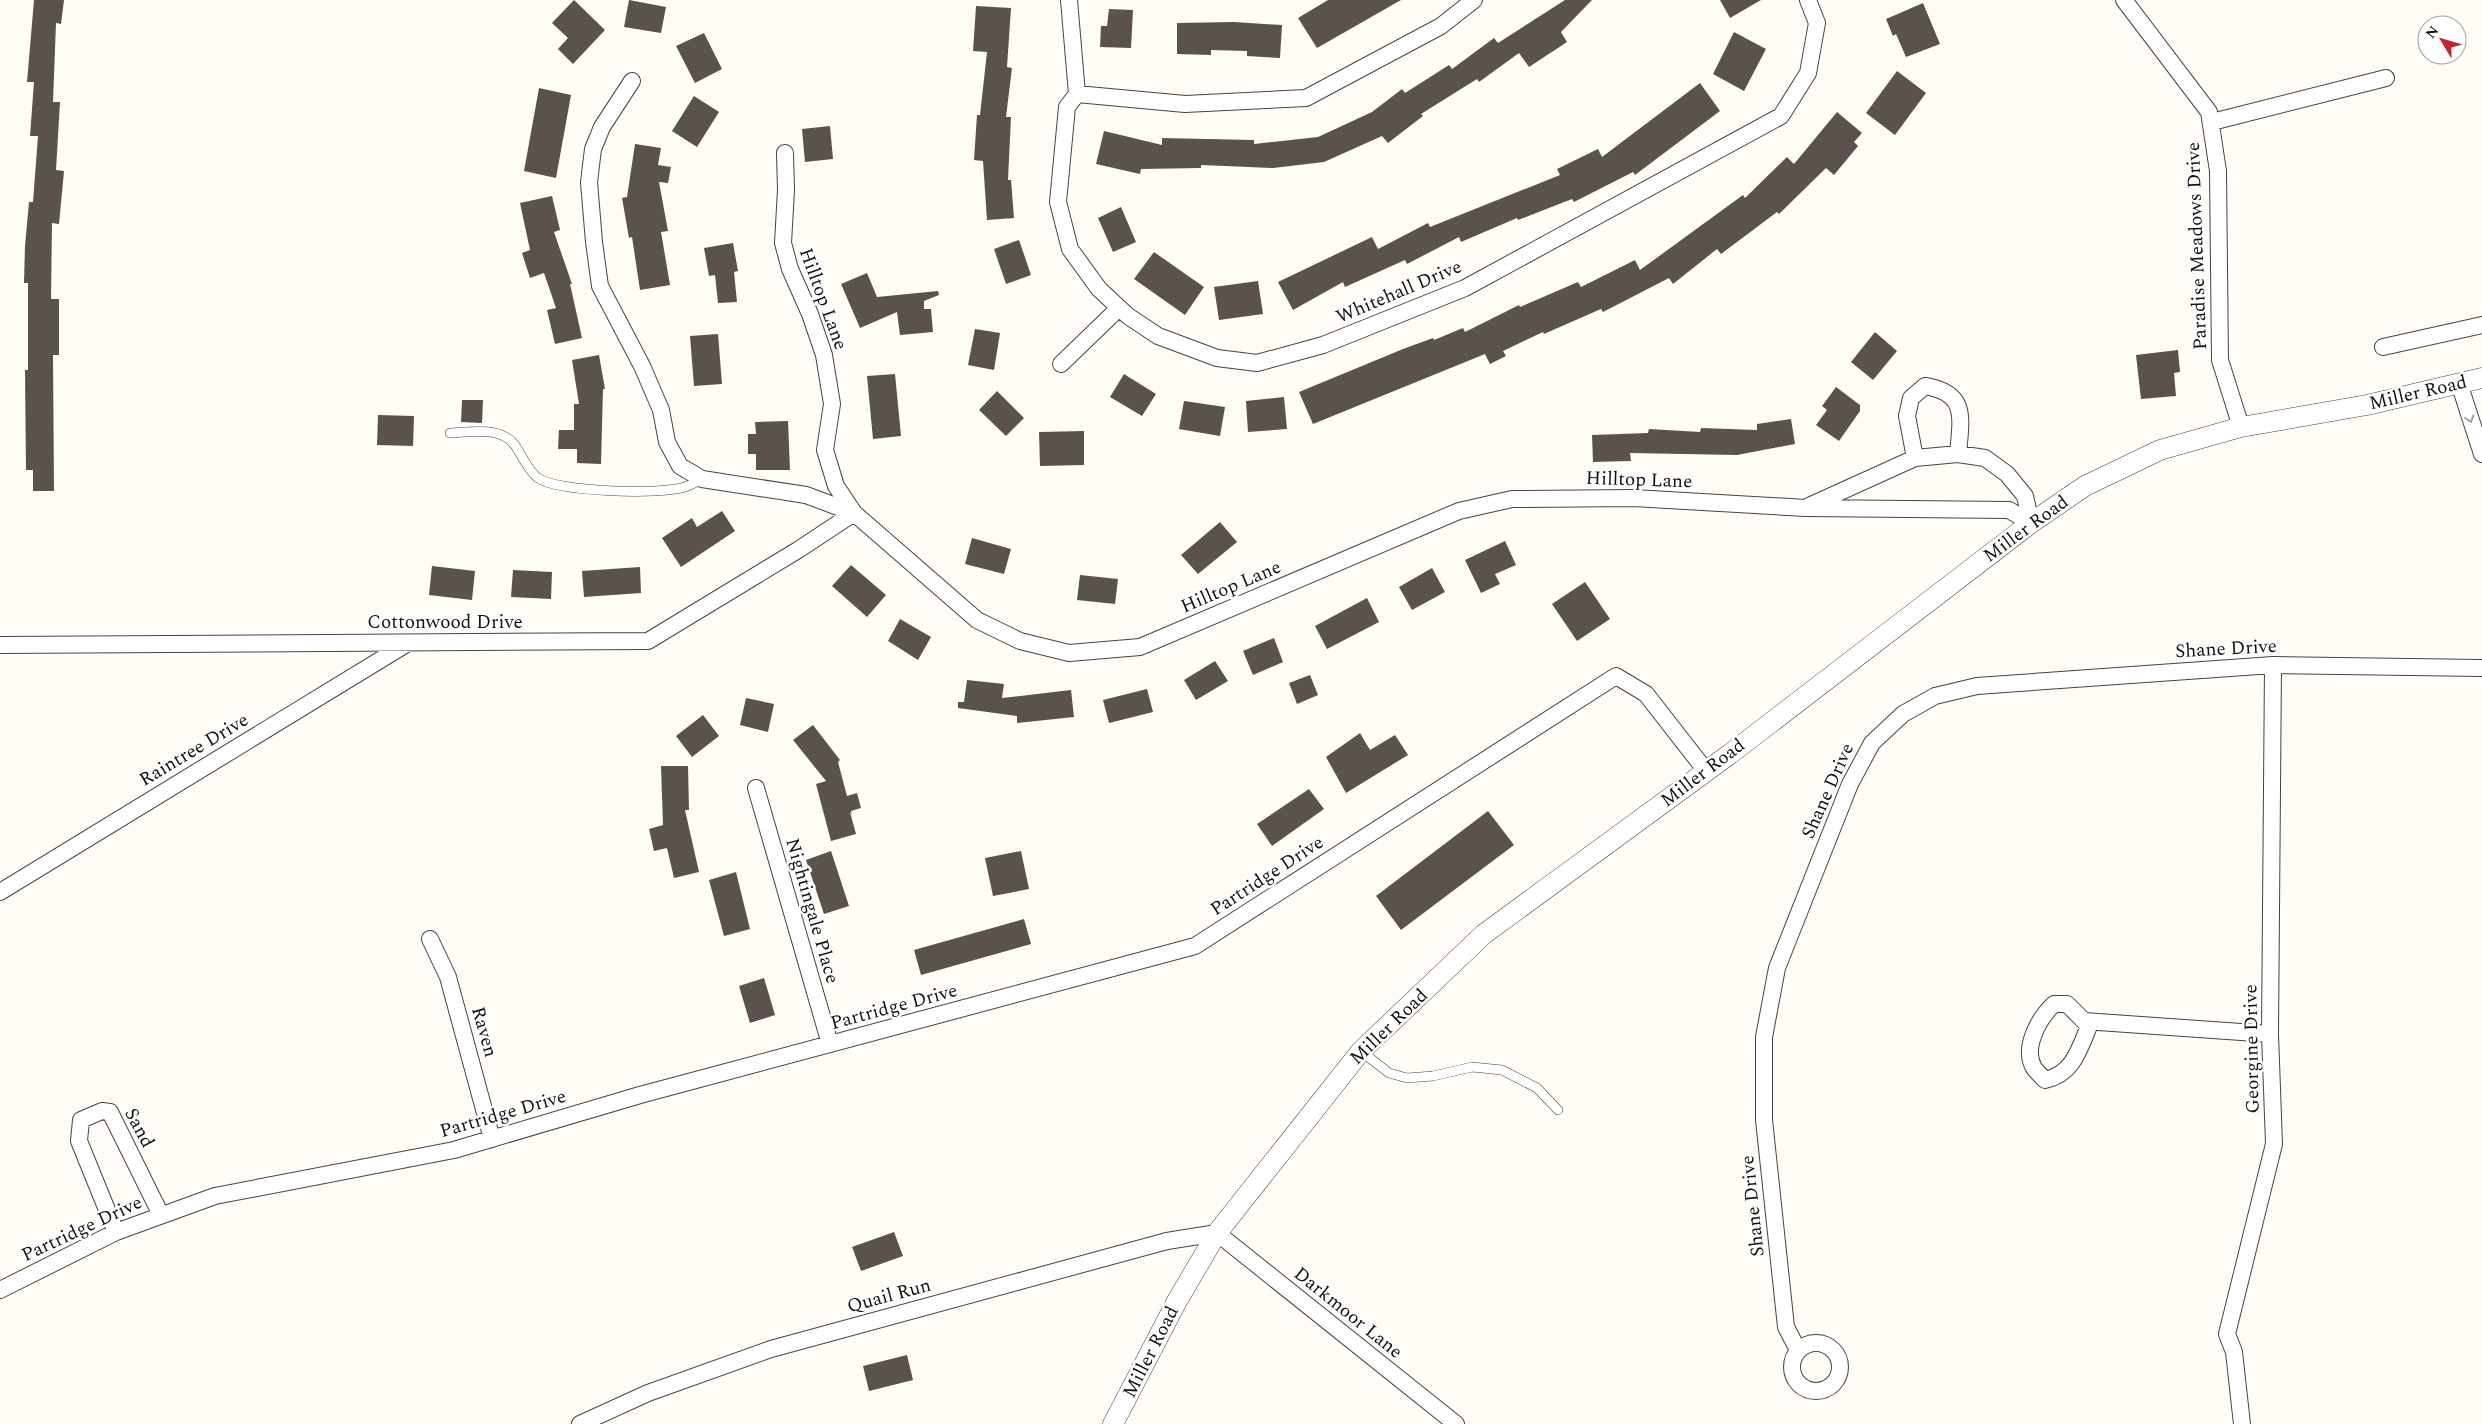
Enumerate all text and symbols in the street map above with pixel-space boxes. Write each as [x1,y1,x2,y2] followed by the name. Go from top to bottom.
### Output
[2417,15,2467,65] north arrow
[2420,21,2444,43] text: N
[2179,141,2215,351] street label: Paradise Meadows Drive
[791,244,855,354] street label: Hilltop Lane
[1332,252,1466,332] street label: Whitehall Drive
[2366,368,2470,418] street label: Miller Road
[2465,414,2475,422] one-way arrow
[1585,464,1693,496] street label: Hilltop Lane
[1977,488,2075,570] street label: Miller Road
[1176,553,1286,621] street label: Hilltop Lane
[367,608,523,637] street label: Cottonwood Drive
[2174,632,2278,666] street label: Shane Drive
[134,706,254,794] street label: Raintree Drive
[1654,731,1752,815] street label: Miller Road
[1794,739,1862,843] street label: Shane Drive
[1204,828,1330,924] street label: Partridge Drive
[777,835,847,987] street label: Nightingale Place
[827,976,961,1038] street label: Partridge Drive
[1343,982,1435,1072] street label: Miller Road
[2236,984,2268,1114] street label: Georgine Drive
[463,1003,505,1061] street label: Raven
[436,1082,570,1146] street label: Partridge Drive
[116,1103,162,1153] street label: Sand
[1733,1154,1773,1258] street label: Shane Drive
[17,1188,147,1270] street label: Partridge Drive
[1287,1260,1409,1366] street label: Darkmoor Lane
[844,1271,934,1321] street label: Quail Run
[1115,1301,1187,1403] street label: Miller Road

